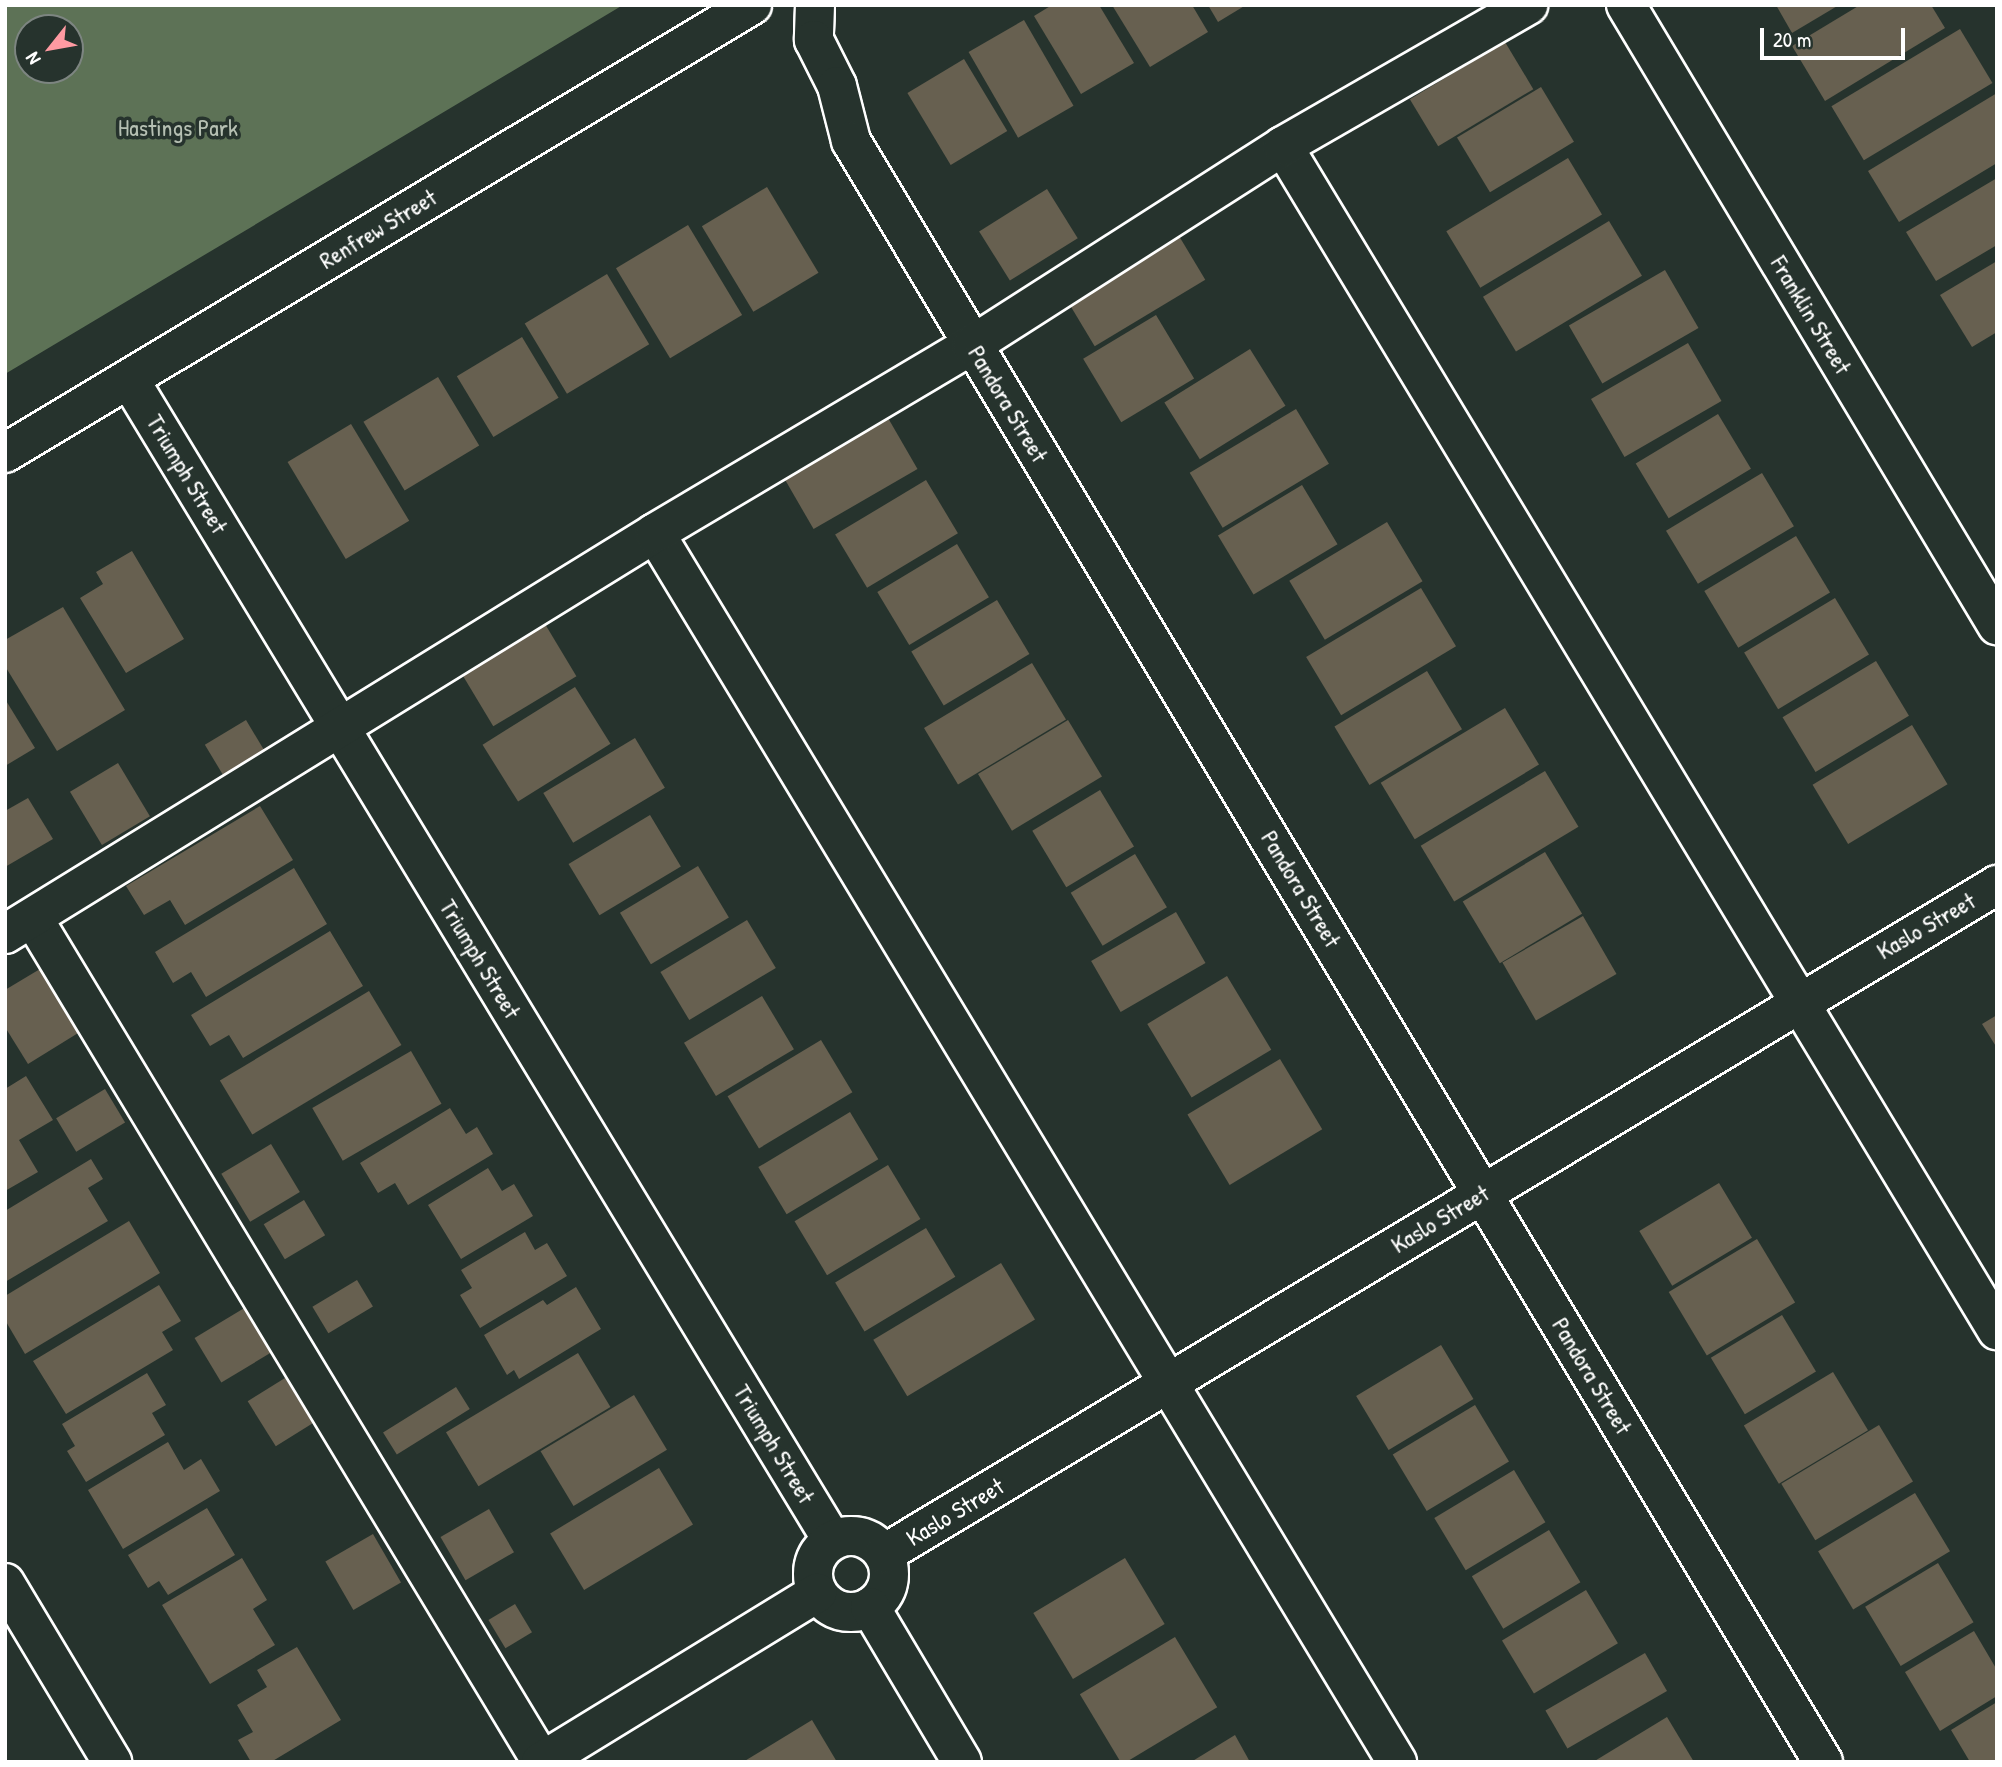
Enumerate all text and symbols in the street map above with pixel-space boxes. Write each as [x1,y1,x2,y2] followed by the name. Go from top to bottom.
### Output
[14,14,84,84] north arrow
[1764,14,1909,58] scale bar
[1773,25,1811,54] text: 20 m
[19,48,46,70] text: N
[118,114,238,142] park label: Hastings Park
[314,183,442,275] street label: Renfrew Street
[1765,251,1857,379] street label: Franklin Street
[962,340,1054,468] street label: Pandora Street
[140,409,234,539] street label: Triumph Street
[1255,825,1347,953] street label: Pandora Street
[1872,886,1980,966] street label: Kaslo Street
[433,894,527,1024] street label: Triumph Street
[1386,1179,1494,1259] street label: Kaslo Street
[1546,1312,1638,1440] street label: Pandora Street
[727,1379,821,1509] street label: Triumph Street
[901,1472,1009,1552] street label: Kaslo Street

